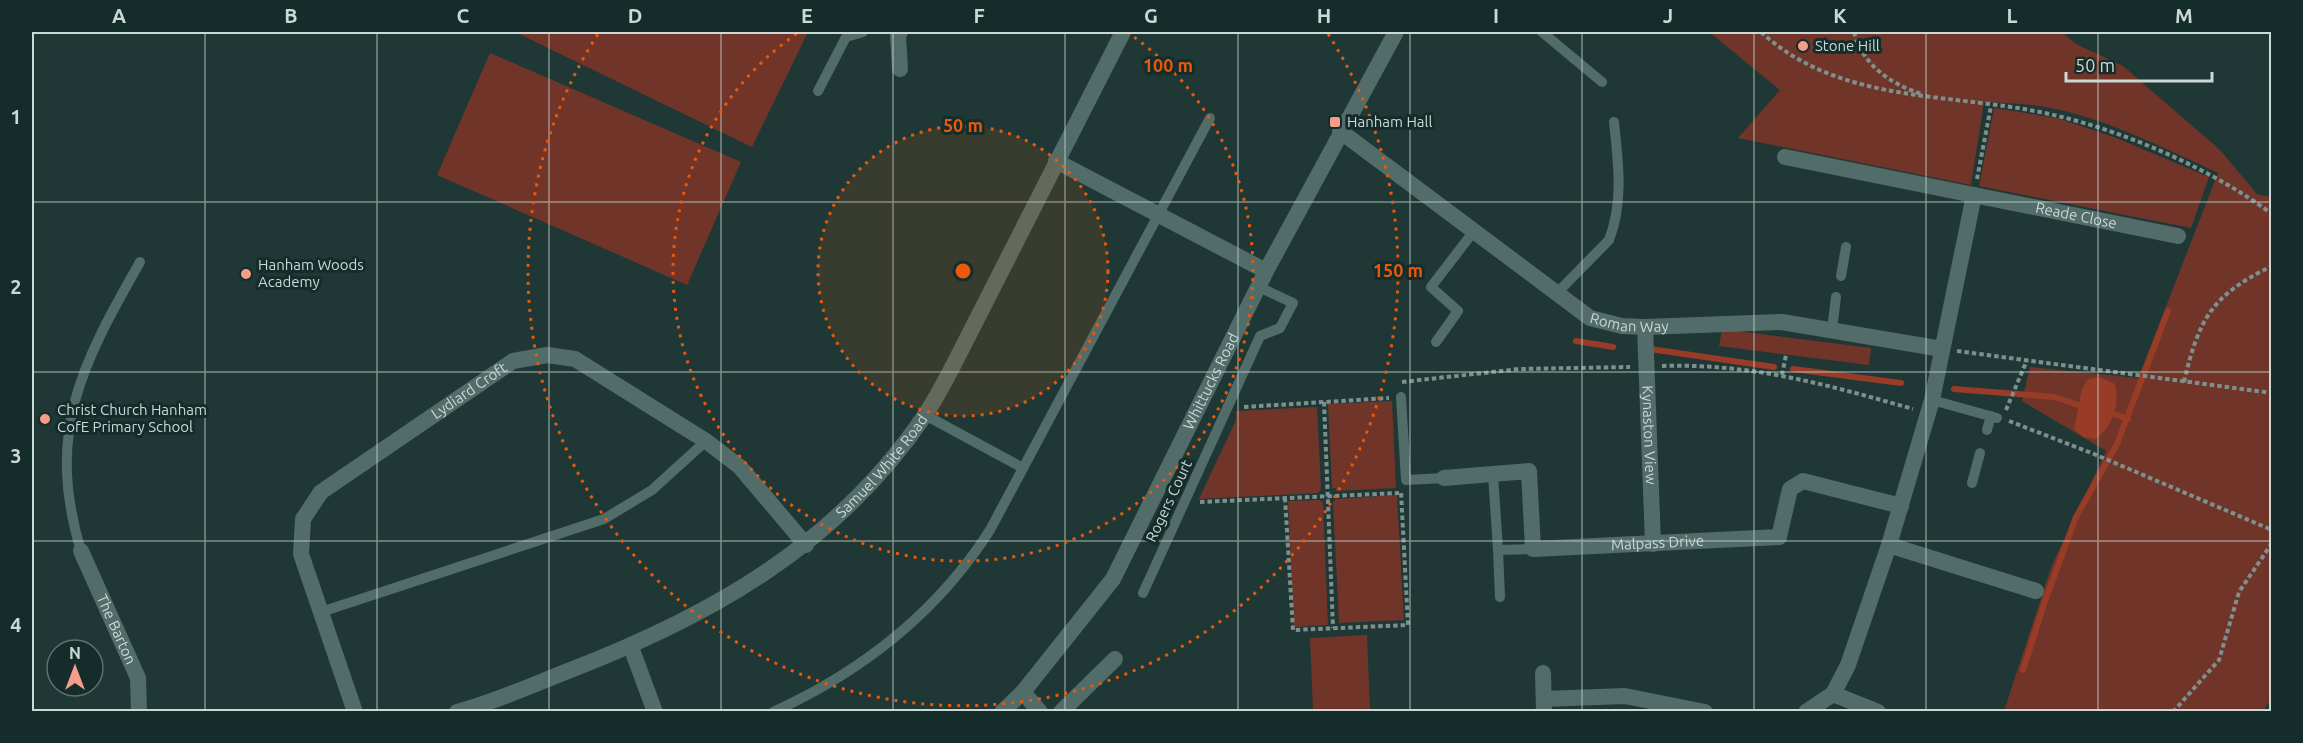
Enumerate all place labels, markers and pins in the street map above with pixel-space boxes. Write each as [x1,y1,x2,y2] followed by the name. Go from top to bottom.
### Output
[1815,37,1880,54] place label: Stone Hill
[1796,39,1810,53] marker: Stone Hill
[1347,113,1432,130] place label: Hanham Hall
[1328,115,1342,129] marker: Hanham Hall
[258,256,364,290] place label: Hanham Woods Academy
[953,261,973,281] centre of rings
[239,267,253,281] marker: Hanham Woods Academy
[57,401,207,435] place label: Christ Church Hanham CofE Primary School
[38,412,52,426] marker: Christ Church Hanham CofE Primary School

